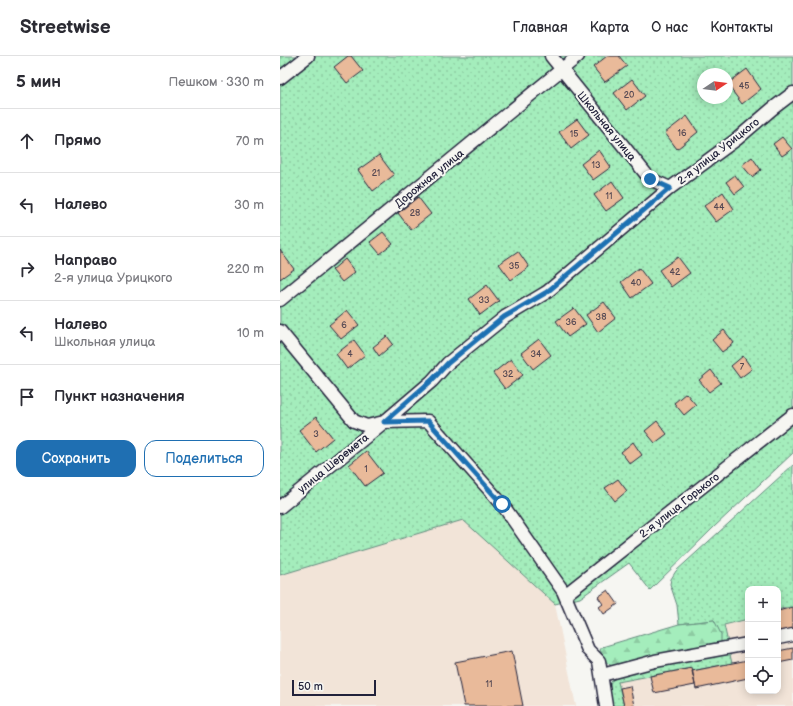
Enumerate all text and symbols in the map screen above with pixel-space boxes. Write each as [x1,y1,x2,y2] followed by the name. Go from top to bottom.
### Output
[20,16,111,39] text: Streetwise
[513,19,568,36] text: Главная
[590,19,629,36] text: Карта
[651,19,688,36] text: О нас
[710,19,773,36] text: Контакты
[697,68,733,104] north arrow
[16,72,61,92] text: 5 мин
[169,74,264,90] text: Пешком · 330 m
[739,81,749,92] house number: 45
[575,89,639,164] street label: Школьная улица
[624,90,634,101] house number: 20
[675,115,762,187] street label: 2-я улица Урицкого
[678,128,687,139] house number: 16
[570,129,578,140] house number: 15
[16,130,38,152] icon: ahead
[54,131,101,150] text: Прямо
[236,133,264,149] text: 70 m
[392,146,467,210] street label: Дорожная улица
[591,160,601,171] house number: 13
[372,168,380,179] house number: 21
[641,170,659,188] route end
[606,191,612,202] house number: 11
[16,194,38,216] icon: left
[54,195,107,214] text: Налево
[234,197,264,213] text: 30 m
[714,202,725,213] house number: 44
[410,208,420,219] house number: 28
[54,251,117,270] text: Направо
[16,258,38,280] icon: right
[227,261,264,277] text: 220 m
[509,261,519,272] house number: 35
[670,267,681,278] house number: 42
[54,270,172,286] text: 2-я улица Урицкого
[631,278,641,289] house number: 40
[478,295,490,306] house number: 33
[596,312,606,323] house number: 38
[54,315,107,334] text: Налево
[565,317,577,328] house number: 36
[341,320,347,331] house number: 6
[16,322,38,344] icon: left
[237,325,264,341] text: 10 m
[54,334,156,350] text: Школьная улица
[347,349,353,360] house number: 4
[530,349,542,360] house number: 34
[740,362,745,373] house number: 7
[503,369,514,380] house number: 32
[16,386,38,408] icon: arrive
[54,387,185,406] text: Пункт назначения
[313,429,319,440] house number: 3
[295,431,372,496] street label: улица Шеремета
[16,440,136,477] button: Сохранить
[144,440,264,477] button: Поделиться
[364,464,368,475] house number: 1
[637,470,722,541] street label: 2-я улица Горького
[493,495,511,513] route start
[745,586,781,694] map controls
[745,586,781,622] button: +
[745,622,781,658] button: −
[745,658,781,694] button: locate
[292,678,376,697] scale bar
[486,679,492,690] house number: 11
[298,680,323,693] text: 50 m

